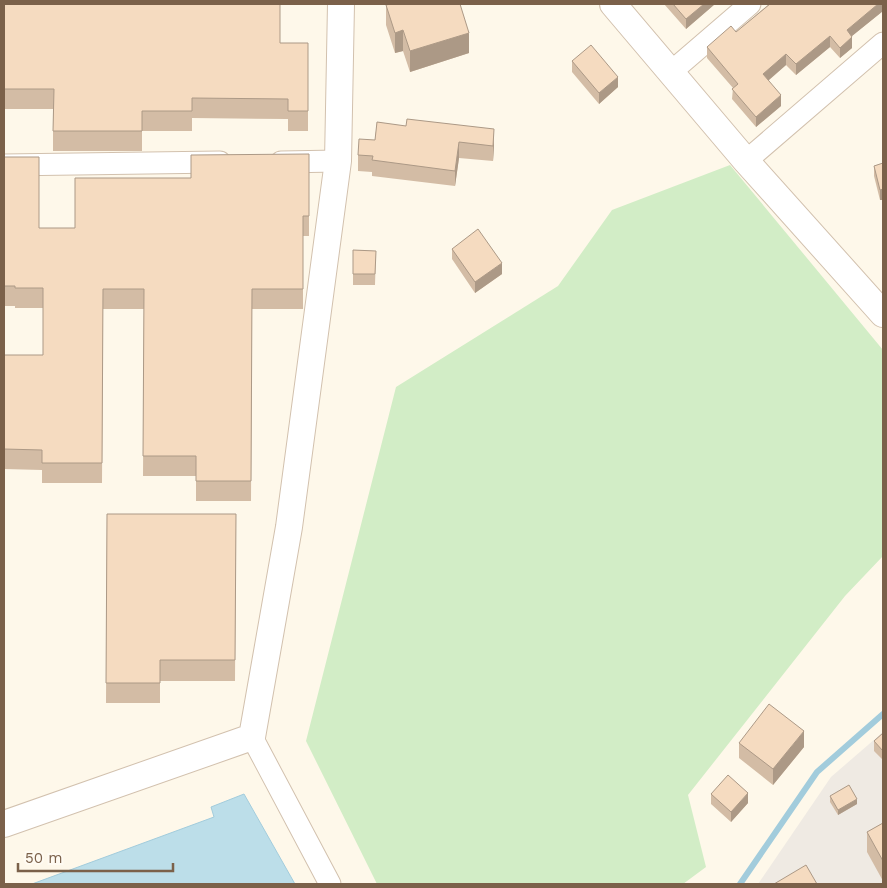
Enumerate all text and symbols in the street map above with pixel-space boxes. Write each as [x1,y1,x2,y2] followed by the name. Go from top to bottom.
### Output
[18,840,172,872] scale bar
[25,849,62,867] text: 50 m

